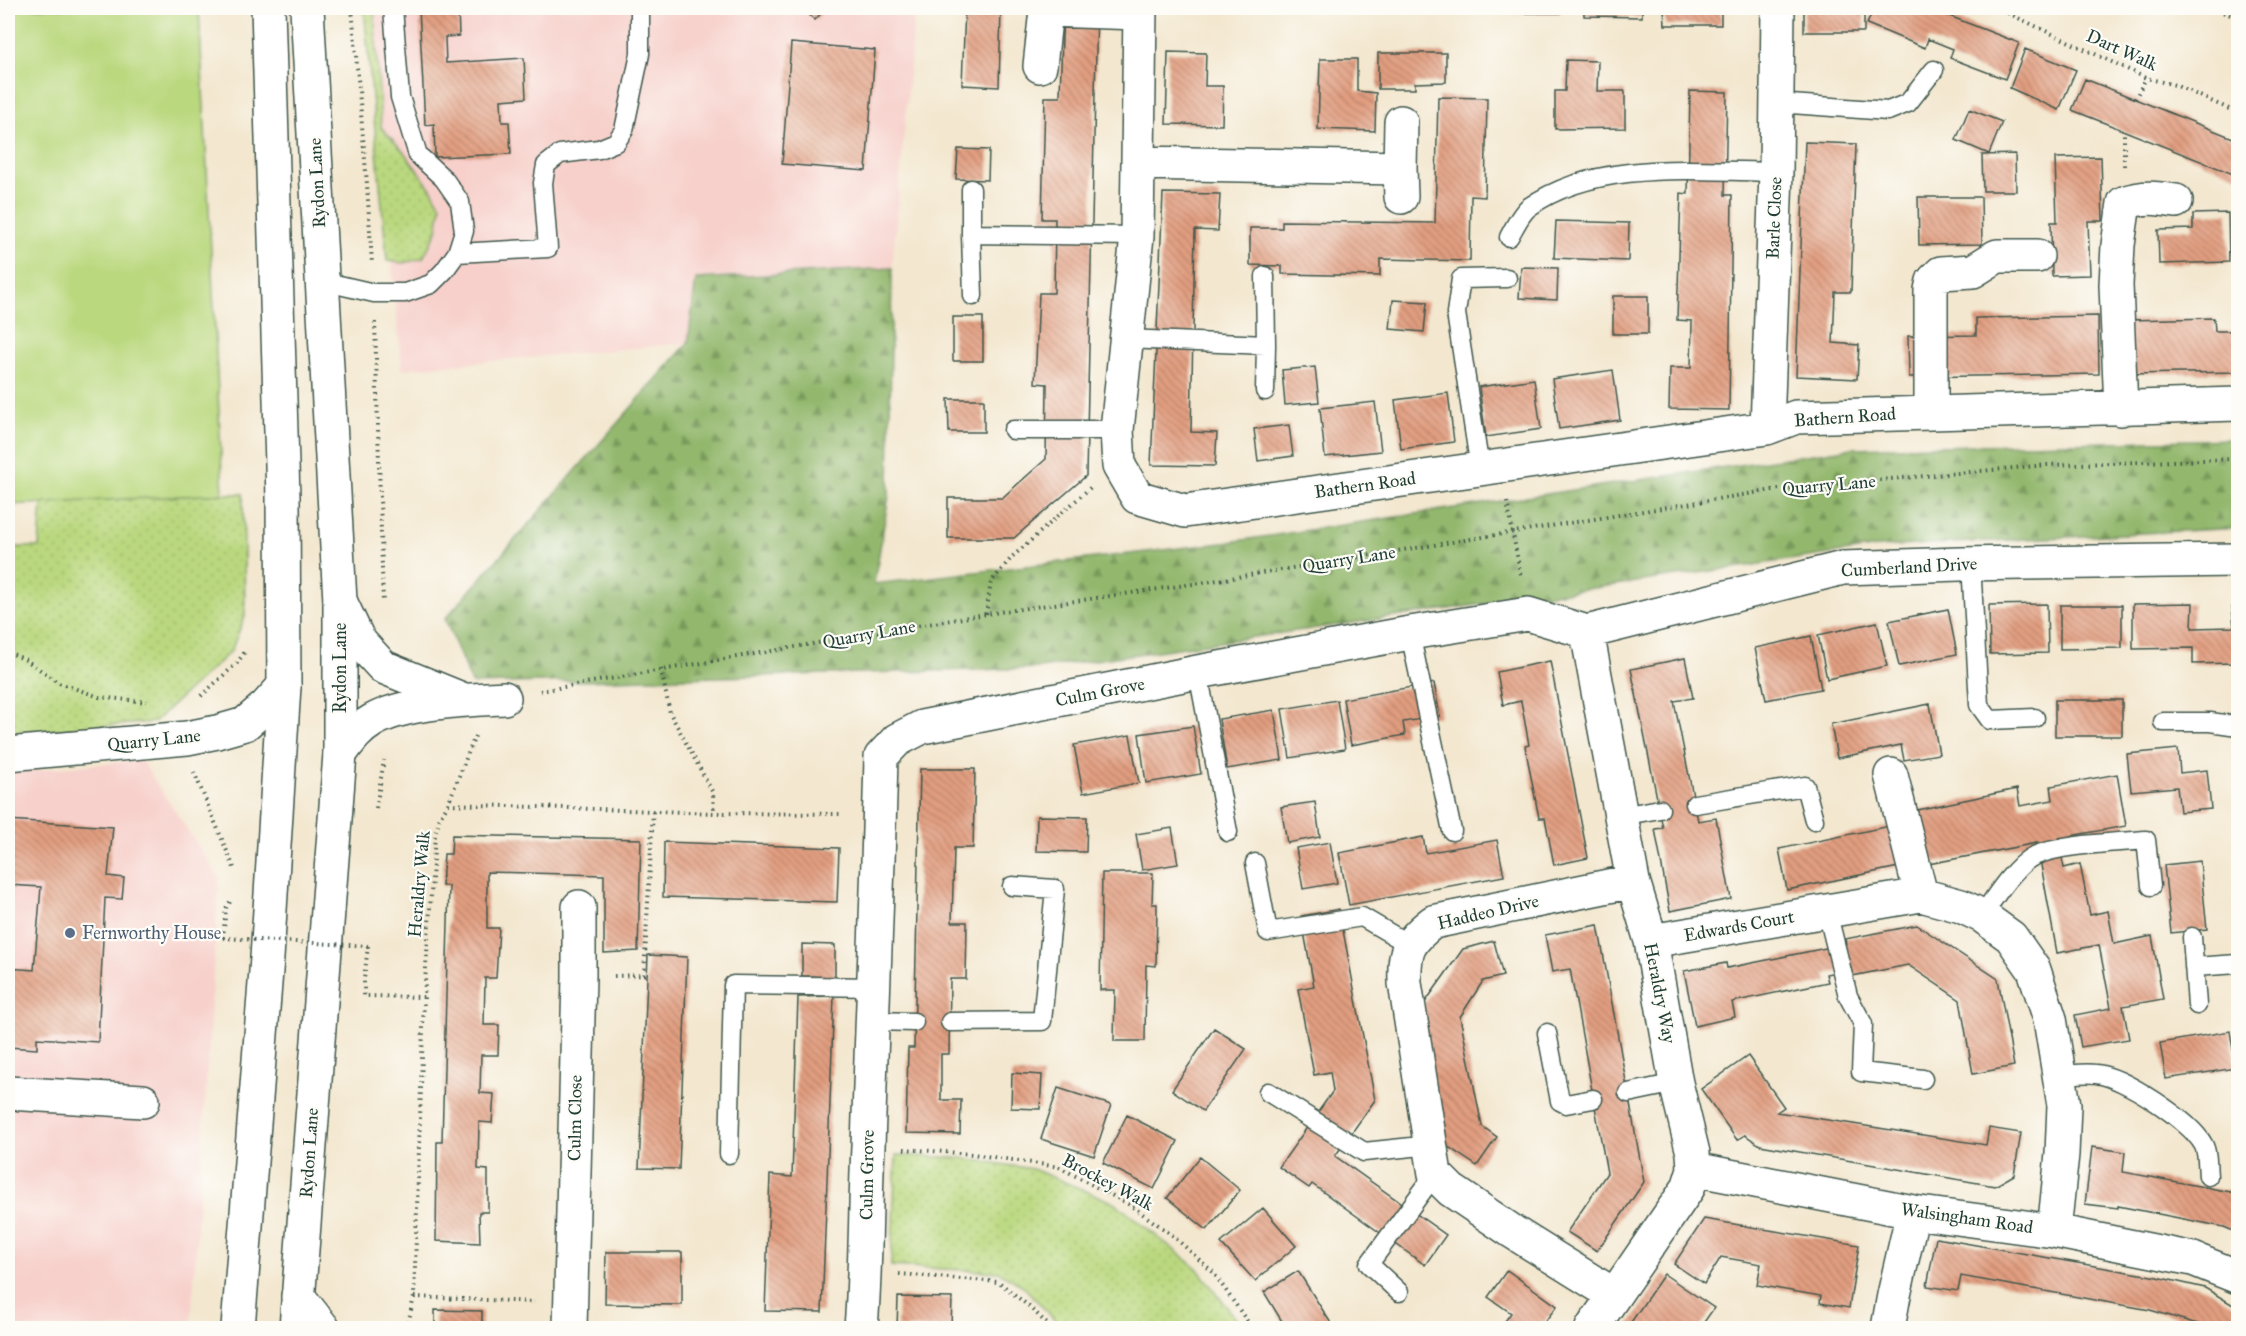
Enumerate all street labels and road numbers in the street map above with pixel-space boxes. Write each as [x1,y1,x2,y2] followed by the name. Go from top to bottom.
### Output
[2083,25,2162,76] street label: Dart Walk
[304,137,330,229] street label: Rydon Lane
[1762,176,1786,260] street label: Barle Close
[1793,402,1897,432] street label: Bathern Road
[1313,467,1417,503] street label: Bathern Road
[1781,470,1877,500] street label: Quarry Lane
[1301,541,1397,577] street label: Quarry Lane
[1840,552,1978,582] street label: Cumberland Drive
[821,615,917,653] street label: Quarry Lane
[329,623,351,713] street label: Rydon Lane
[1053,673,1147,711] street label: Culm Grove
[106,724,202,756] street label: Quarry Lane
[403,829,435,938] street label: Heraldry Walk
[1435,890,1541,934] street label: Haddeo Drive
[1682,905,1796,947] street label: Edwards Court
[1639,941,1681,1046] street label: Heraldry Way
[563,1075,587,1161] street label: Culm Close
[295,1107,323,1199] street label: Rydon Lane
[855,1130,879,1220] street label: Culm Grove
[1059,1149,1158,1216] street label: Brockey Walk
[1899,1198,2035,1239] street label: Walsingham Road

